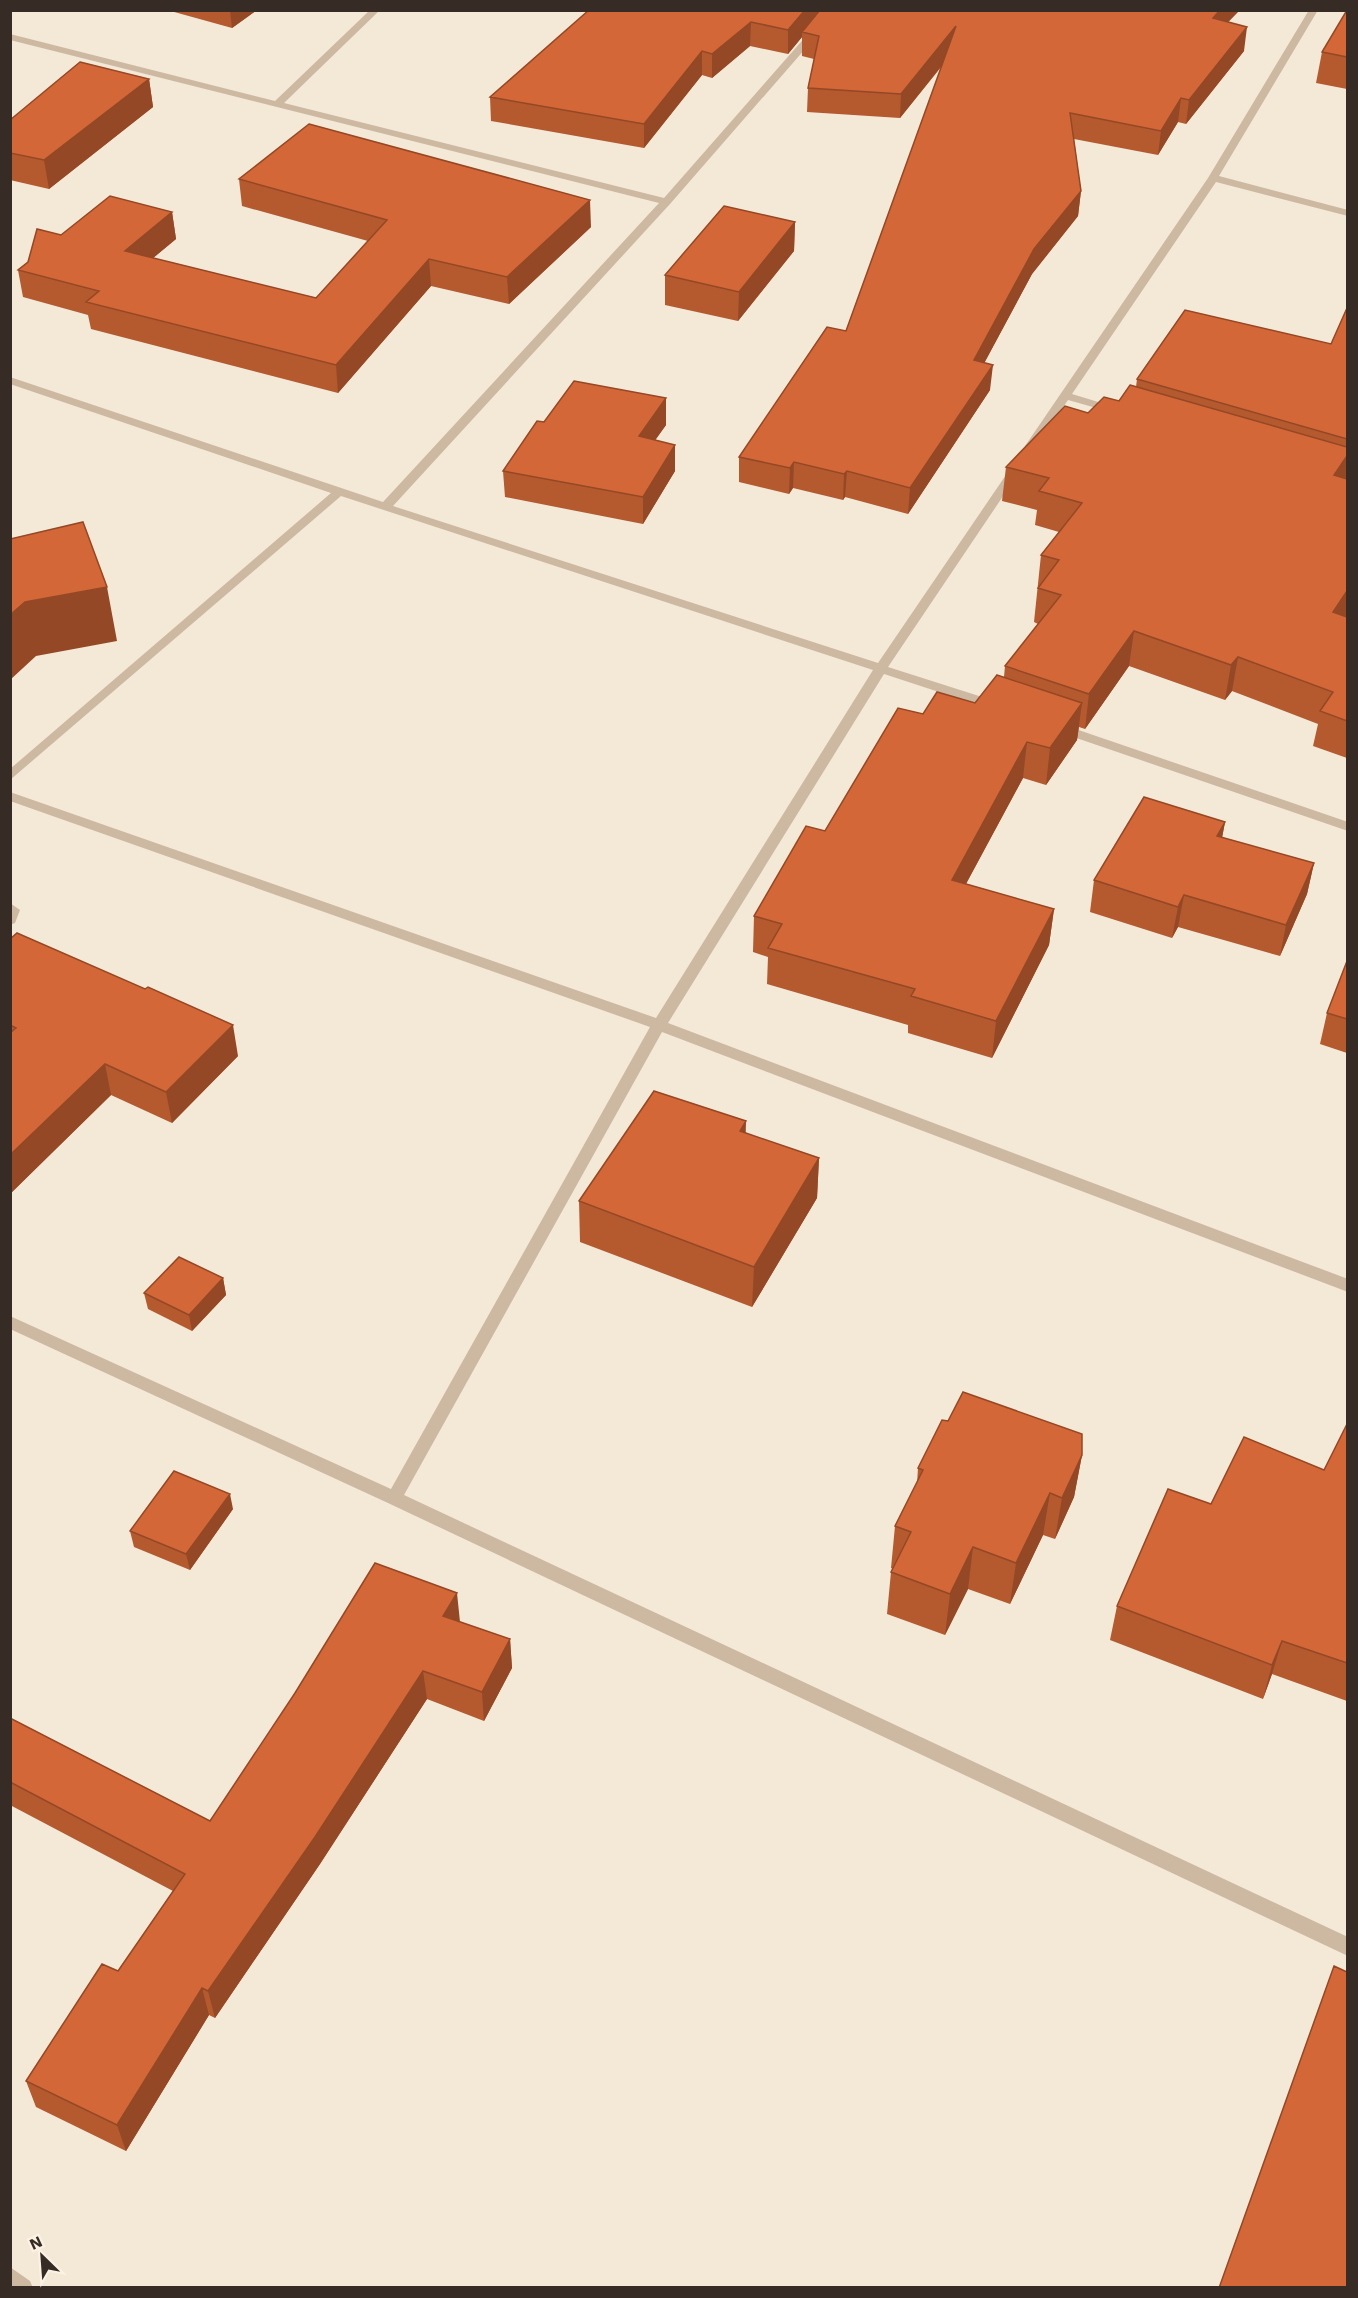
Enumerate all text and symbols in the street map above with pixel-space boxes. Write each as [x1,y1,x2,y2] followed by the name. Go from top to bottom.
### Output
[12,2226,72,2286] north arrow
[26,2232,45,2254] text: N

